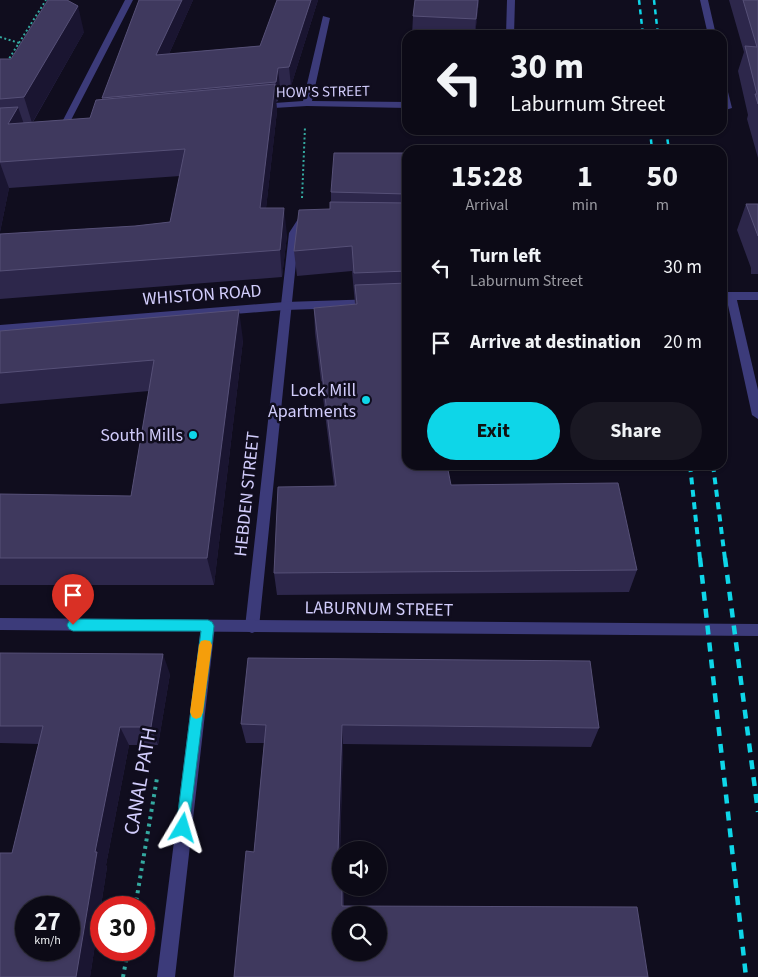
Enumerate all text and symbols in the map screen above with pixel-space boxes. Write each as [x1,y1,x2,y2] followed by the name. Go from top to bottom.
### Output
[510,42,584,92] text: 30 m
[427,50,492,115] icon: left
[276,81,370,103] street label: HOW'S STREET
[510,88,665,120] text: Laburnum Street
[451,155,523,198] text: 15:28
[577,155,593,198] text: 1
[647,155,678,198] text: 50
[465,194,508,216] text: Arrival
[572,194,598,216] text: min
[656,194,669,216] text: m
[470,243,541,270] text: Turn left
[427,254,455,282] icon: left
[664,254,702,281] text: 30 m
[470,270,583,292] text: Laburnum Street
[142,278,262,312] street label: WHISTON ROAD
[427,329,455,357] icon: arrive
[470,329,641,356] text: Arrive at destination
[664,329,702,356] text: 20 m
[268,378,356,424] place label: Lock Mill Apartments
[360,394,372,406] marker: Lock Mill Apartments
[427,402,560,460] button: Exit
[570,402,702,460] button: Share
[100,423,183,448] place label: South Mills
[187,429,199,441] marker: South Mills
[228,430,266,558] street label: HEBDEN STREET
[52,574,94,625] pin
[59,581,87,609] icon: arrive
[304,595,454,623] street label: LABURNUM STREET
[116,725,164,837] street label: CANAL PATH
[156,801,208,853] position arrow
[332,841,387,961] map controls
[332,841,387,896] button: sound
[90,896,155,961] speed limit sign: 30
[34,904,61,940] text: 27
[332,906,387,961] button: search
[34,932,61,949] text: km/h

